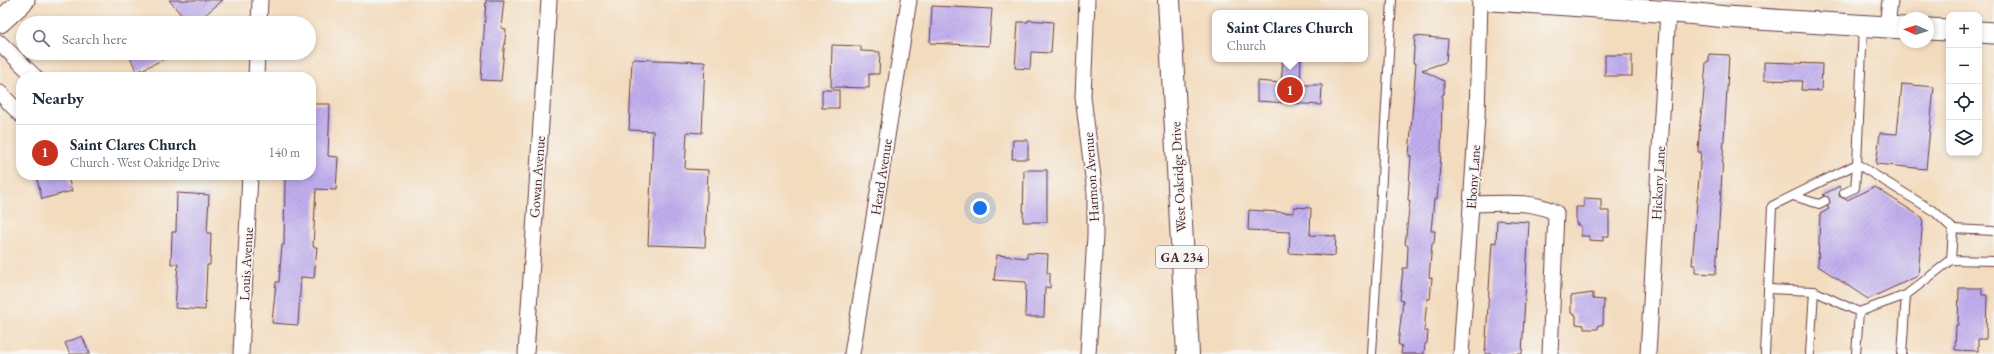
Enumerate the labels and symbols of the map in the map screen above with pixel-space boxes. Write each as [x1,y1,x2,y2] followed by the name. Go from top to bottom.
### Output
[1898,12,1934,48] north arrow
[1277,75,1303,105] pin: 1
[1166,121,1190,233] street label: West Oakridge Drive
[1079,131,1103,222] street label: Harmon Avenue
[525,135,549,219] street label: Gowan Avenue
[866,137,896,217] street label: Heard Avenue
[1462,144,1484,210] street label: Ebony Lane
[1647,145,1669,221] street label: Hickory Lane
[970,198,990,218] your location
[235,226,257,301] street label: Louis Avenue
[1156,246,1208,268] road number: GA 234

